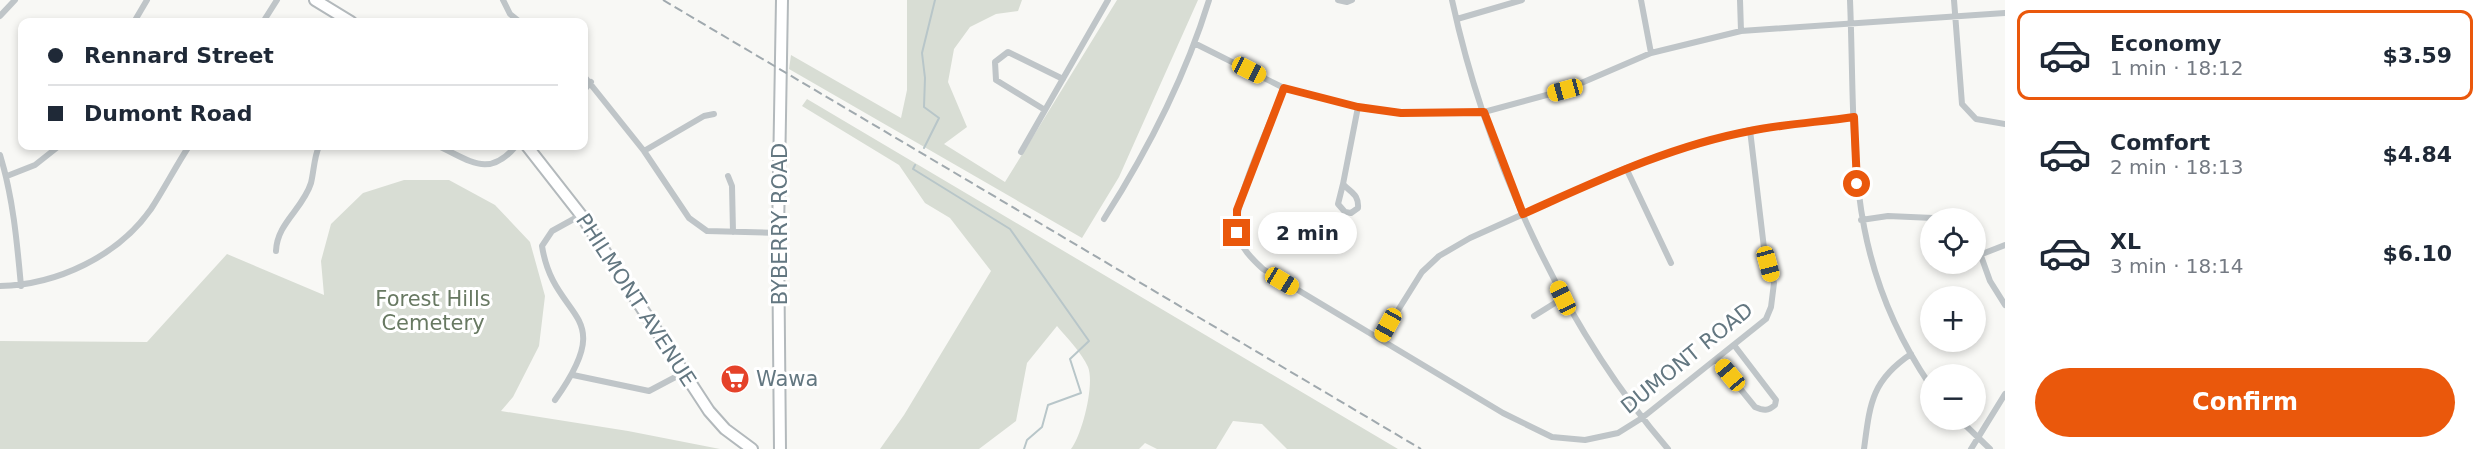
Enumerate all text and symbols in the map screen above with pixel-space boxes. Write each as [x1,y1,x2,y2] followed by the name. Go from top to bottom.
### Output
[2038,28,2092,82] icon: car
[2110,31,2221,56] text: Economy
[84,43,274,68] text: Rennard Street
[2382,43,2452,68] text: $3.59
[1229,54,1269,86] car
[2110,56,2244,80] text: 1 min · 18:12
[1545,77,1585,103] car
[84,101,252,126] text: Dumont Road
[2038,127,2092,181] icon: car
[2110,130,2210,155] text: Comfort
[2382,142,2452,167] text: $4.84
[768,143,792,305] street label: BYBERRY ROAD
[2110,155,2244,179] text: 2 min · 18:13
[1843,170,1870,197] route start
[1920,208,1986,430] map controls
[1920,208,1986,274] button: locate
[571,209,701,391] street label: PHILMONT AVENUE
[1258,212,1357,254] callout: 2 min
[1223,219,1250,246] route end
[1276,221,1339,245] text: 2 min
[2038,226,2092,280] icon: car
[2110,229,2141,254] text: XL
[2382,241,2452,266] text: $6.10
[1755,244,1781,284] car
[2110,254,2244,278] text: 3 min · 18:14
[1262,264,1302,298] car
[1547,278,1579,318] car
[1920,286,1986,352] button: +
[375,287,491,335] park label: Forest Hills Cemetery
[1616,297,1758,419] street label: DUMONT ROAD
[1371,305,1405,345] car
[1712,355,1748,395] car
[719,363,751,395] supermarket icon: Wawa
[1920,364,1986,430] button: −
[756,367,818,391] place label: Wawa
[2035,368,2455,437] button: Confirm

